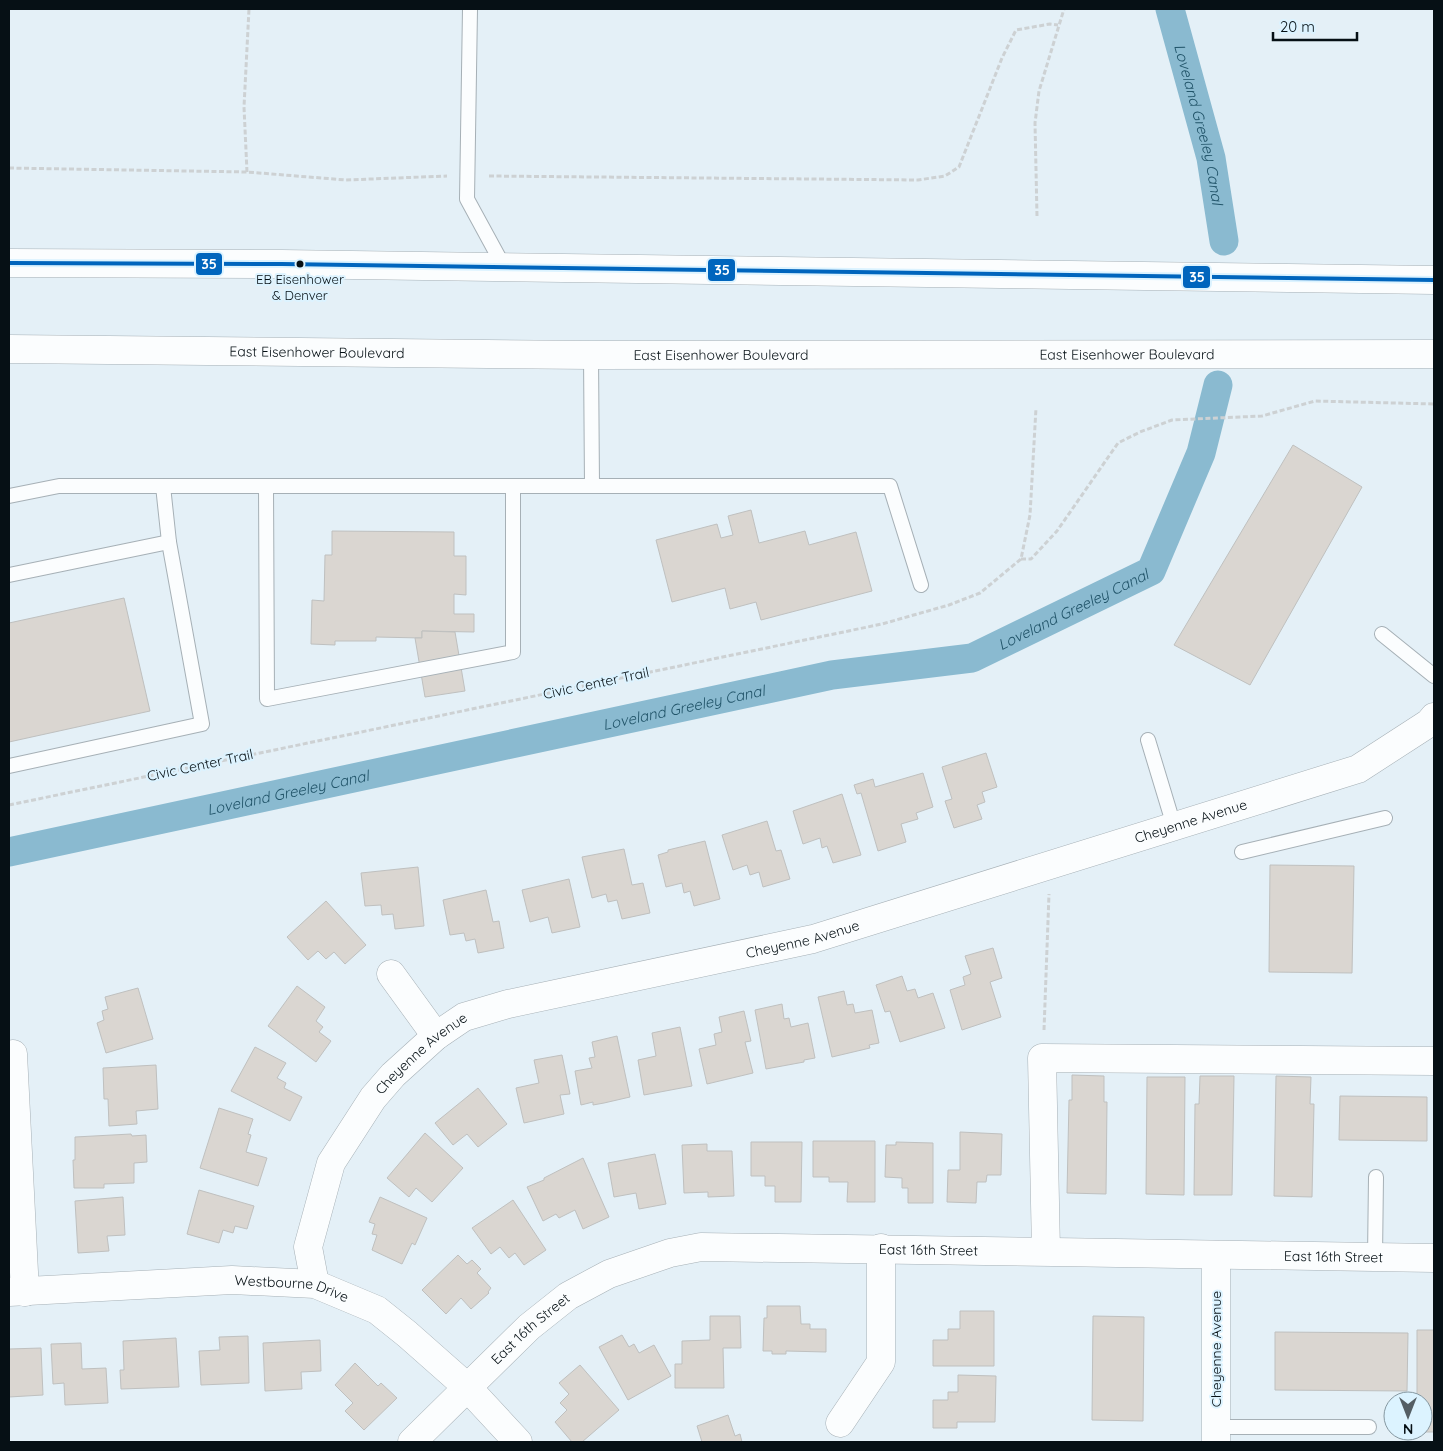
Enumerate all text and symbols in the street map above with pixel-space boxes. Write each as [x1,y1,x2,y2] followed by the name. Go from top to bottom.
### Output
[1273,10,1357,42] scale bar
[1280,17,1315,36] text: 20 m
[1171,42,1228,207] water label: Loveland Greeley Canal
[195,252,223,276] line badge: 35
[201,255,217,273] text: 35
[707,258,736,282] line badge: 35
[295,259,305,269] marker: EB Eisenhower & Denver
[714,261,730,279] text: 35
[1182,265,1211,289] line badge: 35
[1189,268,1205,286] text: 35
[256,271,344,303] place label: EB Eisenhower & Denver
[229,342,405,362] street label: East Eisenhower Boulevard
[1039,345,1215,363] street label: East Eisenhower Boulevard
[633,346,809,364] street label: East Eisenhower Boulevard
[994,564,1153,654] water label: Loveland Greeley Canal
[541,663,651,703] street label: Civic Center Trail
[601,680,768,734] water label: Loveland Greeley Canal
[145,745,255,785] street label: Civic Center Trail
[205,765,372,819] water label: Loveland Greeley Canal
[1132,795,1249,847] street label: Cheyenne Avenue
[744,916,862,962] street label: Cheyenne Avenue
[371,1008,471,1098] street label: Cheyenne Avenue
[879,1240,978,1260] street label: East 16th Street
[1284,1247,1383,1266] street label: East 16th Street
[234,1271,352,1306] street label: Westbourne Drive
[487,1289,574,1368] street label: East 16th Street
[1207,1291,1225,1407] street label: Cheyenne Avenue
[1383,1391,1433,1441] north arrow
[1403,1420,1413,1438] text: N

